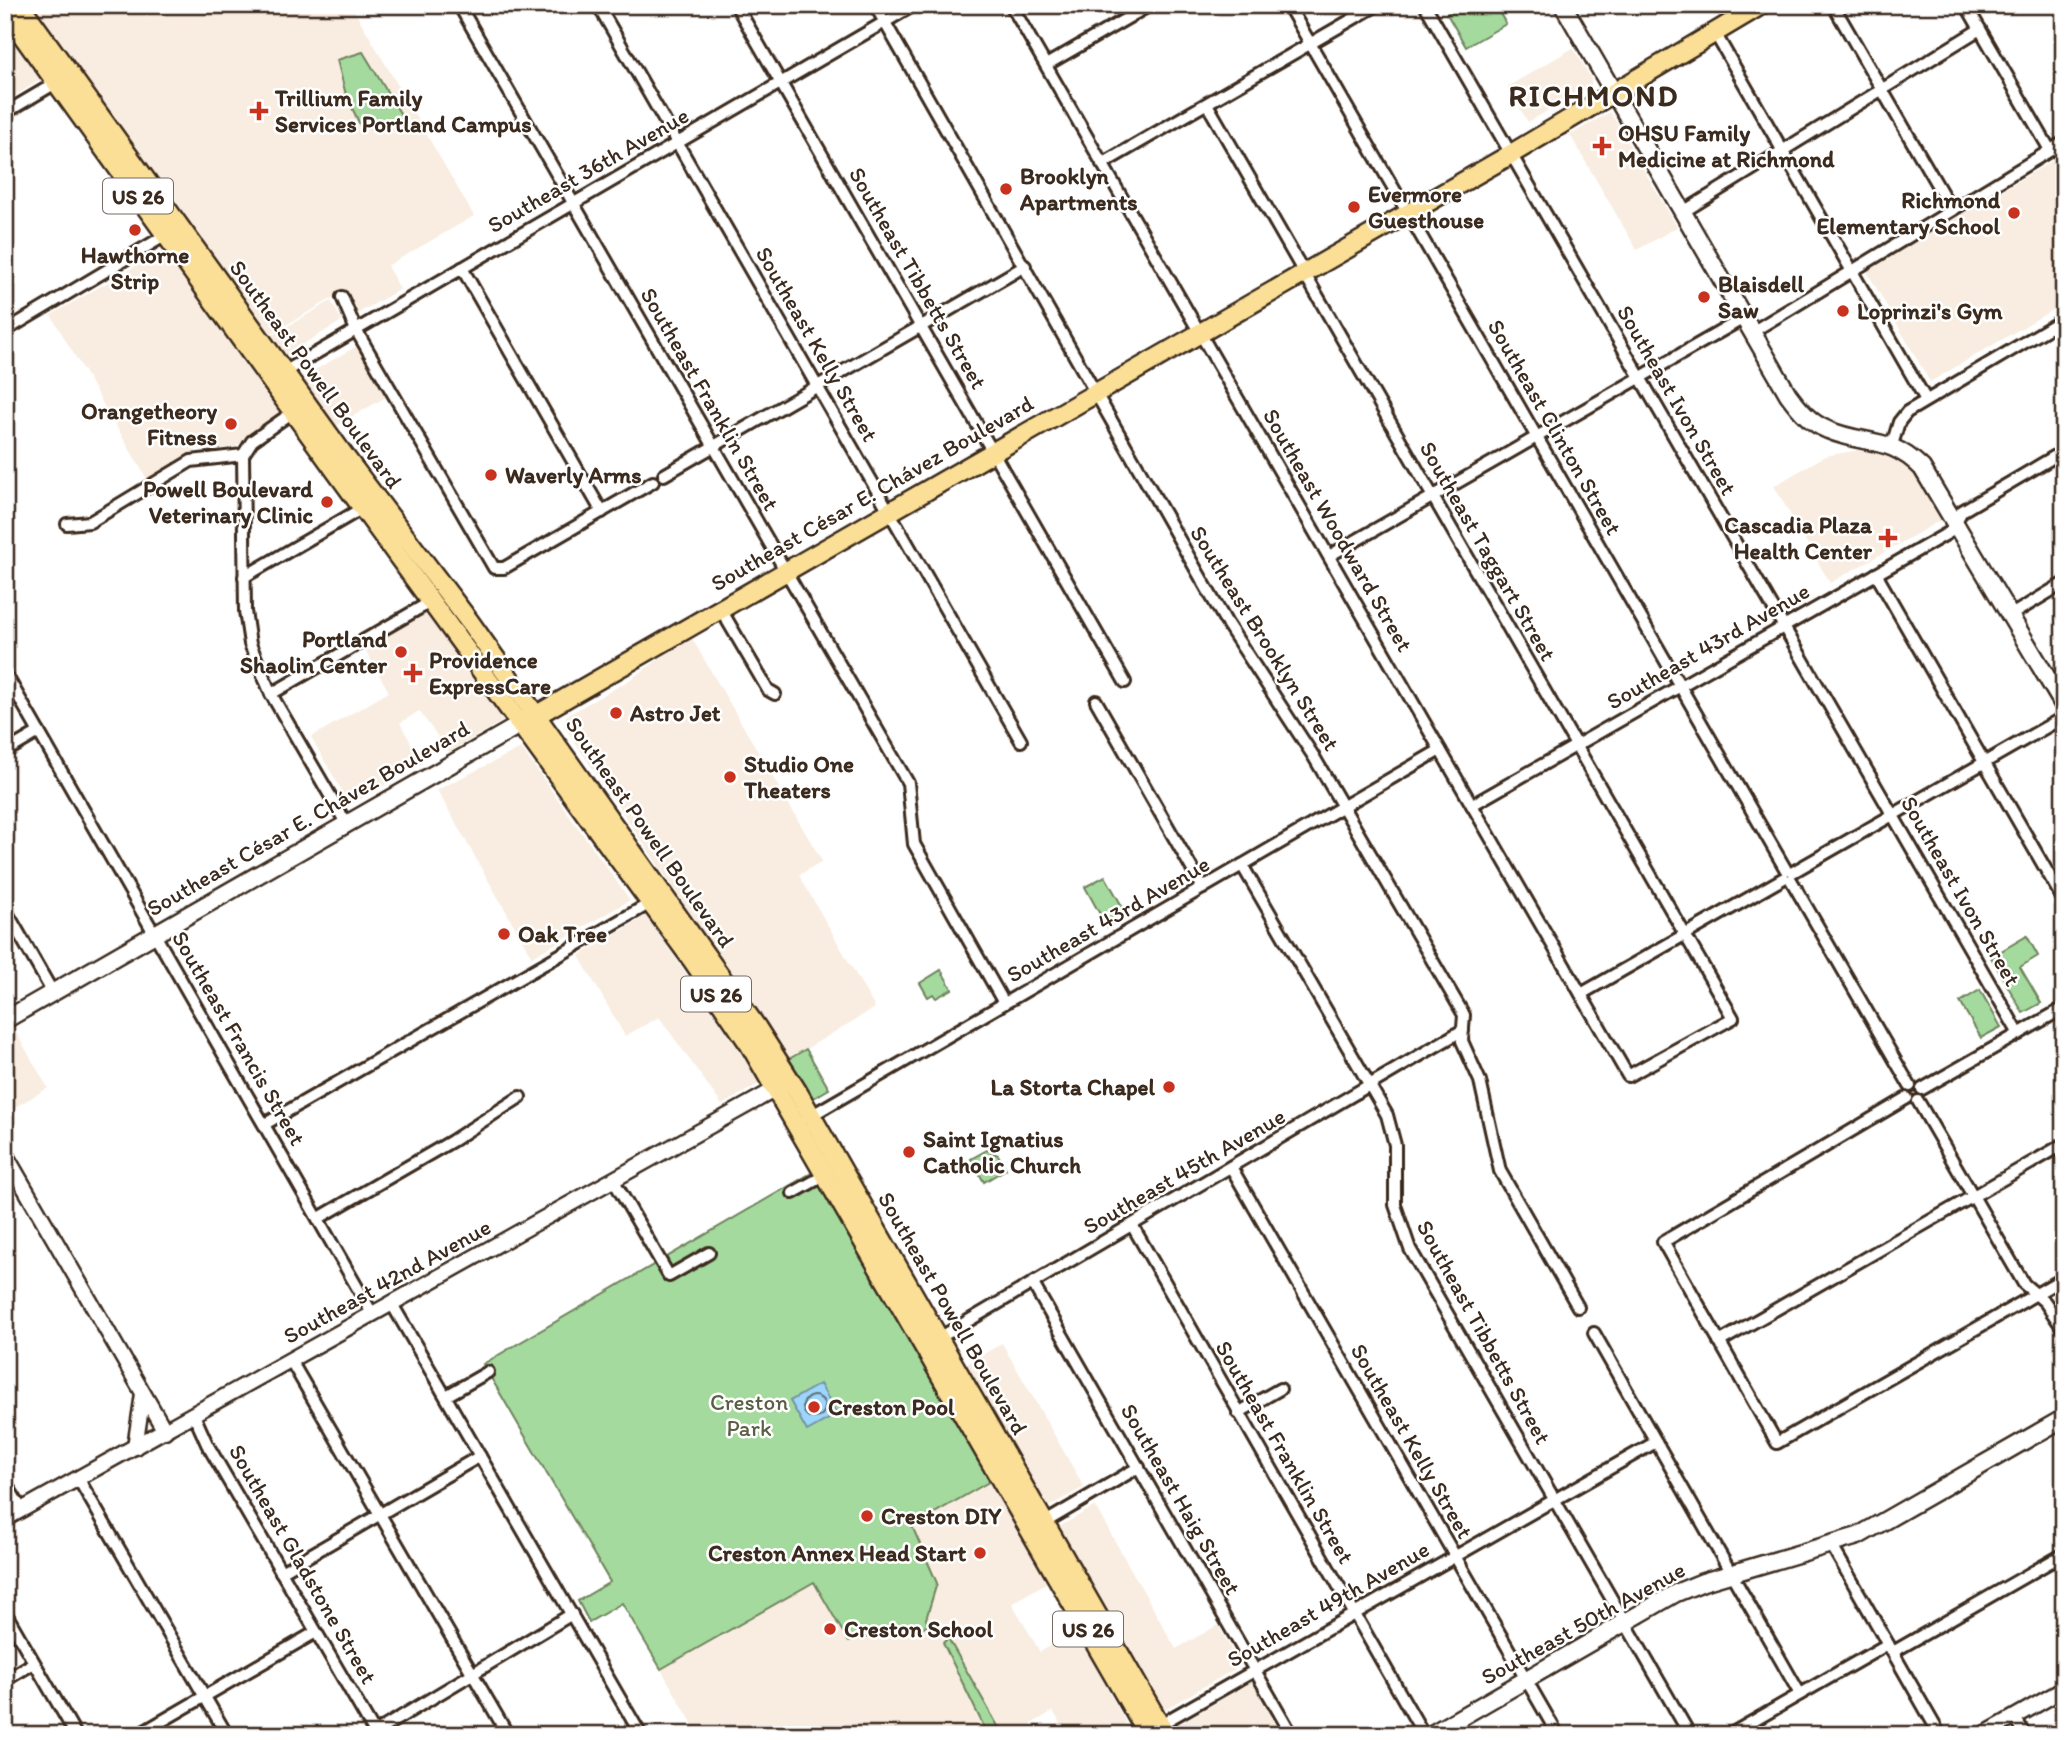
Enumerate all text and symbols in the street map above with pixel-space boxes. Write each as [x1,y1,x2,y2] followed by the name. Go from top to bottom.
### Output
[1509,77,1679,114] district label: RICHMOND
[274,84,532,138] place label: Trillium Family Services Portland Campus
[249,101,269,121] marker: Trillium Family Services Portland Campus
[482,101,694,239] street label: Southeast 36th Avenue
[1618,119,1835,173] place label: OHSU Family Medicine at Richmond
[1592,136,1612,156] marker: OHSU Family Medicine at Richmond
[843,162,993,394] street label: Southeast Tibbetts Street
[1019,162,1138,216] place label: Brooklyn Apartments
[103,178,173,214] road number: US 26
[1368,180,1484,234] place label: Evermore Guesthouse
[998,181,1014,197] marker: Brooklyn Apartments
[1817,186,2001,240] place label: Richmond Elementary School
[1346,199,1362,215] marker: Evermore Guesthouse
[2006,205,2022,221] marker: Richmond Elementary School
[127,222,143,238] marker: Hawthorne Strip
[81,241,189,295] place label: Hawthorne Strip
[750,241,884,447] street label: Southeast Kelly Street
[224,254,408,494] street label: Southeast Powell Boulevard
[1718,270,1805,324] place label: Blaisdell Saw
[635,282,786,516] street label: Southeast Franklin Street
[1696,289,1712,305] marker: Blaisdell Saw
[1857,297,2003,325] place label: Loprinzi's Gym
[1611,300,1743,500] street label: Southeast Ivon Street
[1835,303,1851,319] marker: Loprinzi's Gym
[1482,314,1628,540] street label: Southeast Clinton Street
[706,389,1039,597] street label: Southeast César E. Chávez Boulevard
[81,397,217,451] place label: Orangetheory Fitness
[1257,404,1419,657] street label: Southeast Woodward Street
[223,416,239,432] marker: Orangetheory Fitness
[1414,436,1562,666] street label: Southeast Taggart Street
[505,461,641,489] place label: Waverly Arms
[483,467,499,483] marker: Waverly Arms
[143,475,314,529] place label: Powell Boulevard Veterinary Clinic
[319,494,335,510] marker: Powell Boulevard Veterinary Clinic
[1724,511,1873,565] place label: Cascadia Plaza Health Center
[1184,520,1346,756] street label: Southeast Brooklyn Street
[1878,528,1898,548] marker: Cascadia Plaza Health Center
[1602,576,1814,716] street label: Southeast 43rd Avenue
[240,625,388,679] place label: Portland Shaolin Center
[393,644,409,660] marker: Portland Shaolin Center
[429,646,551,700] place label: Providence ExpressCare
[403,663,423,683] marker: Providence ExpressCare
[629,699,721,727] place label: Astro Jet
[608,705,624,721] marker: Astro Jet
[560,711,740,953] street label: Southeast Powell Boulevard
[142,714,475,922] street label: Southeast César E. Chávez Boulevard
[743,750,854,804] place label: Studio One Theaters
[722,769,738,785] marker: Studio One Theaters
[1895,791,2027,991] street label: Southeast Ivon Street
[1002,849,1214,989] street label: Southeast 43rd Avenue
[518,920,607,948] place label: Oak Tree
[166,926,312,1151] street label: Southeast Francis Street
[496,926,512,942] marker: Oak Tree
[681,976,751,1012] road number: US 26
[991,1073,1155,1101] place label: La Storta Chapel
[1161,1079,1177,1095] marker: La Storta Chapel
[1078,1102,1290,1240] street label: Southeast 45th Avenue
[923,1125,1081,1179] place label: Saint Ignatius Catholic Church
[901,1144,917,1160] marker: Saint Ignatius Catholic Church
[872,1187,1034,1439] street label: Southeast Powell Boulevard
[278,1212,496,1350] street label: Southeast 42nd Avenue
[1411,1215,1557,1449] street label: Southeast Tibbetts Street
[1210,1335,1361,1569] street label: Southeast Franklin Street
[1345,1338,1479,1544] street label: Southeast Kelly Street
[710,1388,788,1442] park label: Creston Park
[828,1393,955,1421] place label: Creston Pool
[1115,1398,1247,1600] street label: Southeast Haig Street
[806,1399,822,1415] marker: Creston Pool
[223,1439,383,1689] street label: Southeast Gladstone Street
[881,1502,1002,1530] place label: Creston DIY
[859,1508,875,1524] marker: Creston DIY
[1222,1535,1434,1673] street label: Southeast 49th Avenue
[708,1539,966,1567] place label: Creston Annex Head Start
[972,1545,988,1561] marker: Creston Annex Head Start
[1476,1555,1690,1691] street label: Southeast 50th Avenue
[1053,1612,1123,1646] road number: US 26
[844,1615,994,1643] place label: Creston School
[822,1621,838,1637] marker: Creston School

